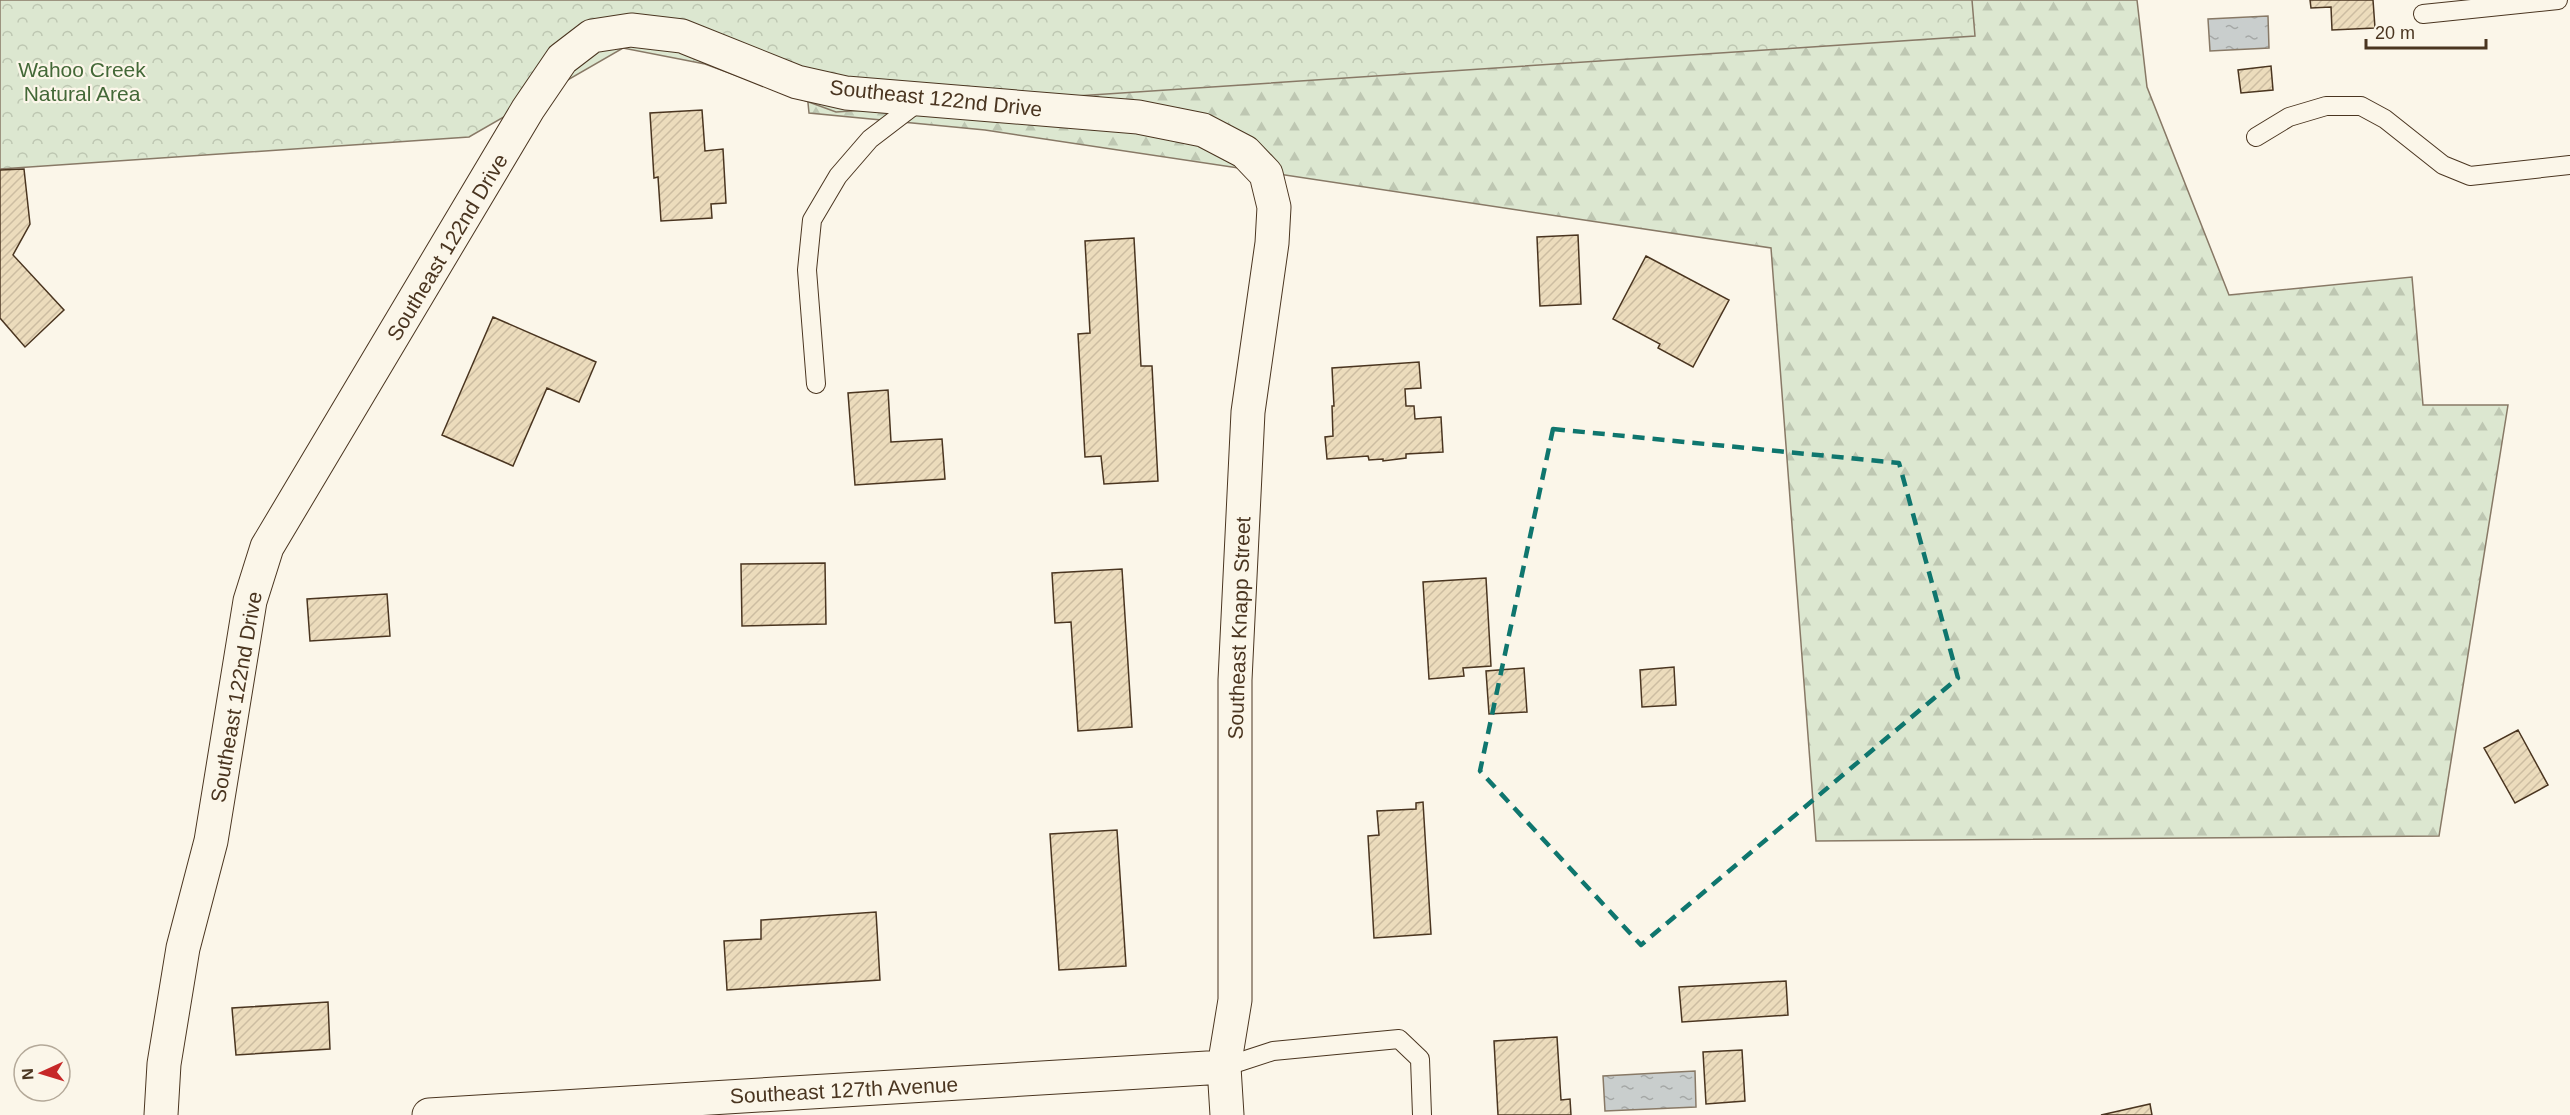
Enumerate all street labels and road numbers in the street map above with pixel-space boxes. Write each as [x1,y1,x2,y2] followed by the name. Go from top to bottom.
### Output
[829,75,1043,121] street label: Southeast 122nd Drive
[382,150,512,344] street label: Southeast 122nd Drive
[1224,516,1254,740] street label: Southeast Knapp Street
[206,590,266,804] street label: Southeast 122nd Drive
[729,1073,959,1107] street label: Southeast 127th Avenue

